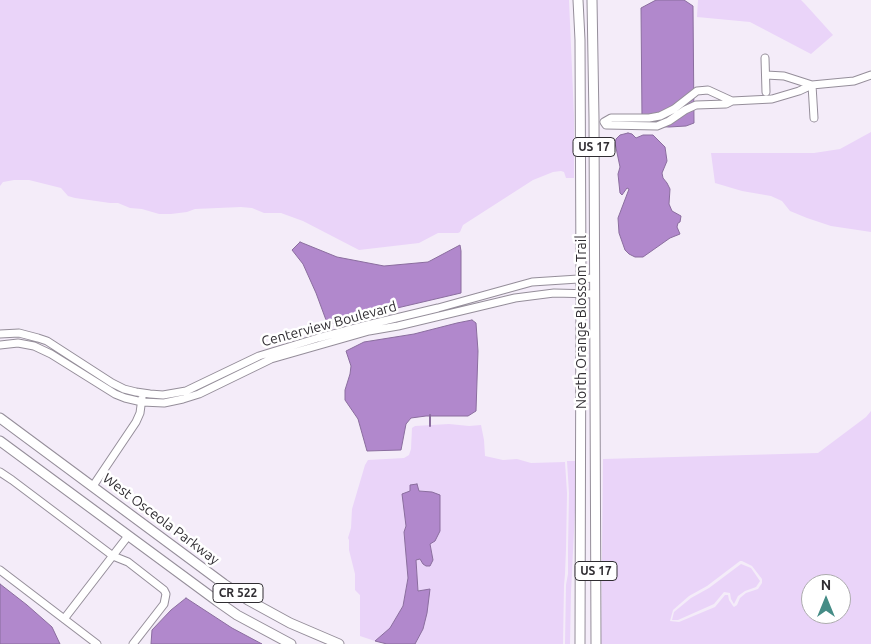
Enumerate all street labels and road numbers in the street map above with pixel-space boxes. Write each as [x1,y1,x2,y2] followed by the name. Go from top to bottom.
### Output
[573,138,615,156] road number: US 17
[573,235,589,409] street label: North Orange Blossom Trail
[260,298,398,350] street label: Centerview Boulevard
[100,470,222,568] street label: West Osceola Parkway
[575,562,617,580] road number: US 17
[213,584,263,602] road number: CR 522

